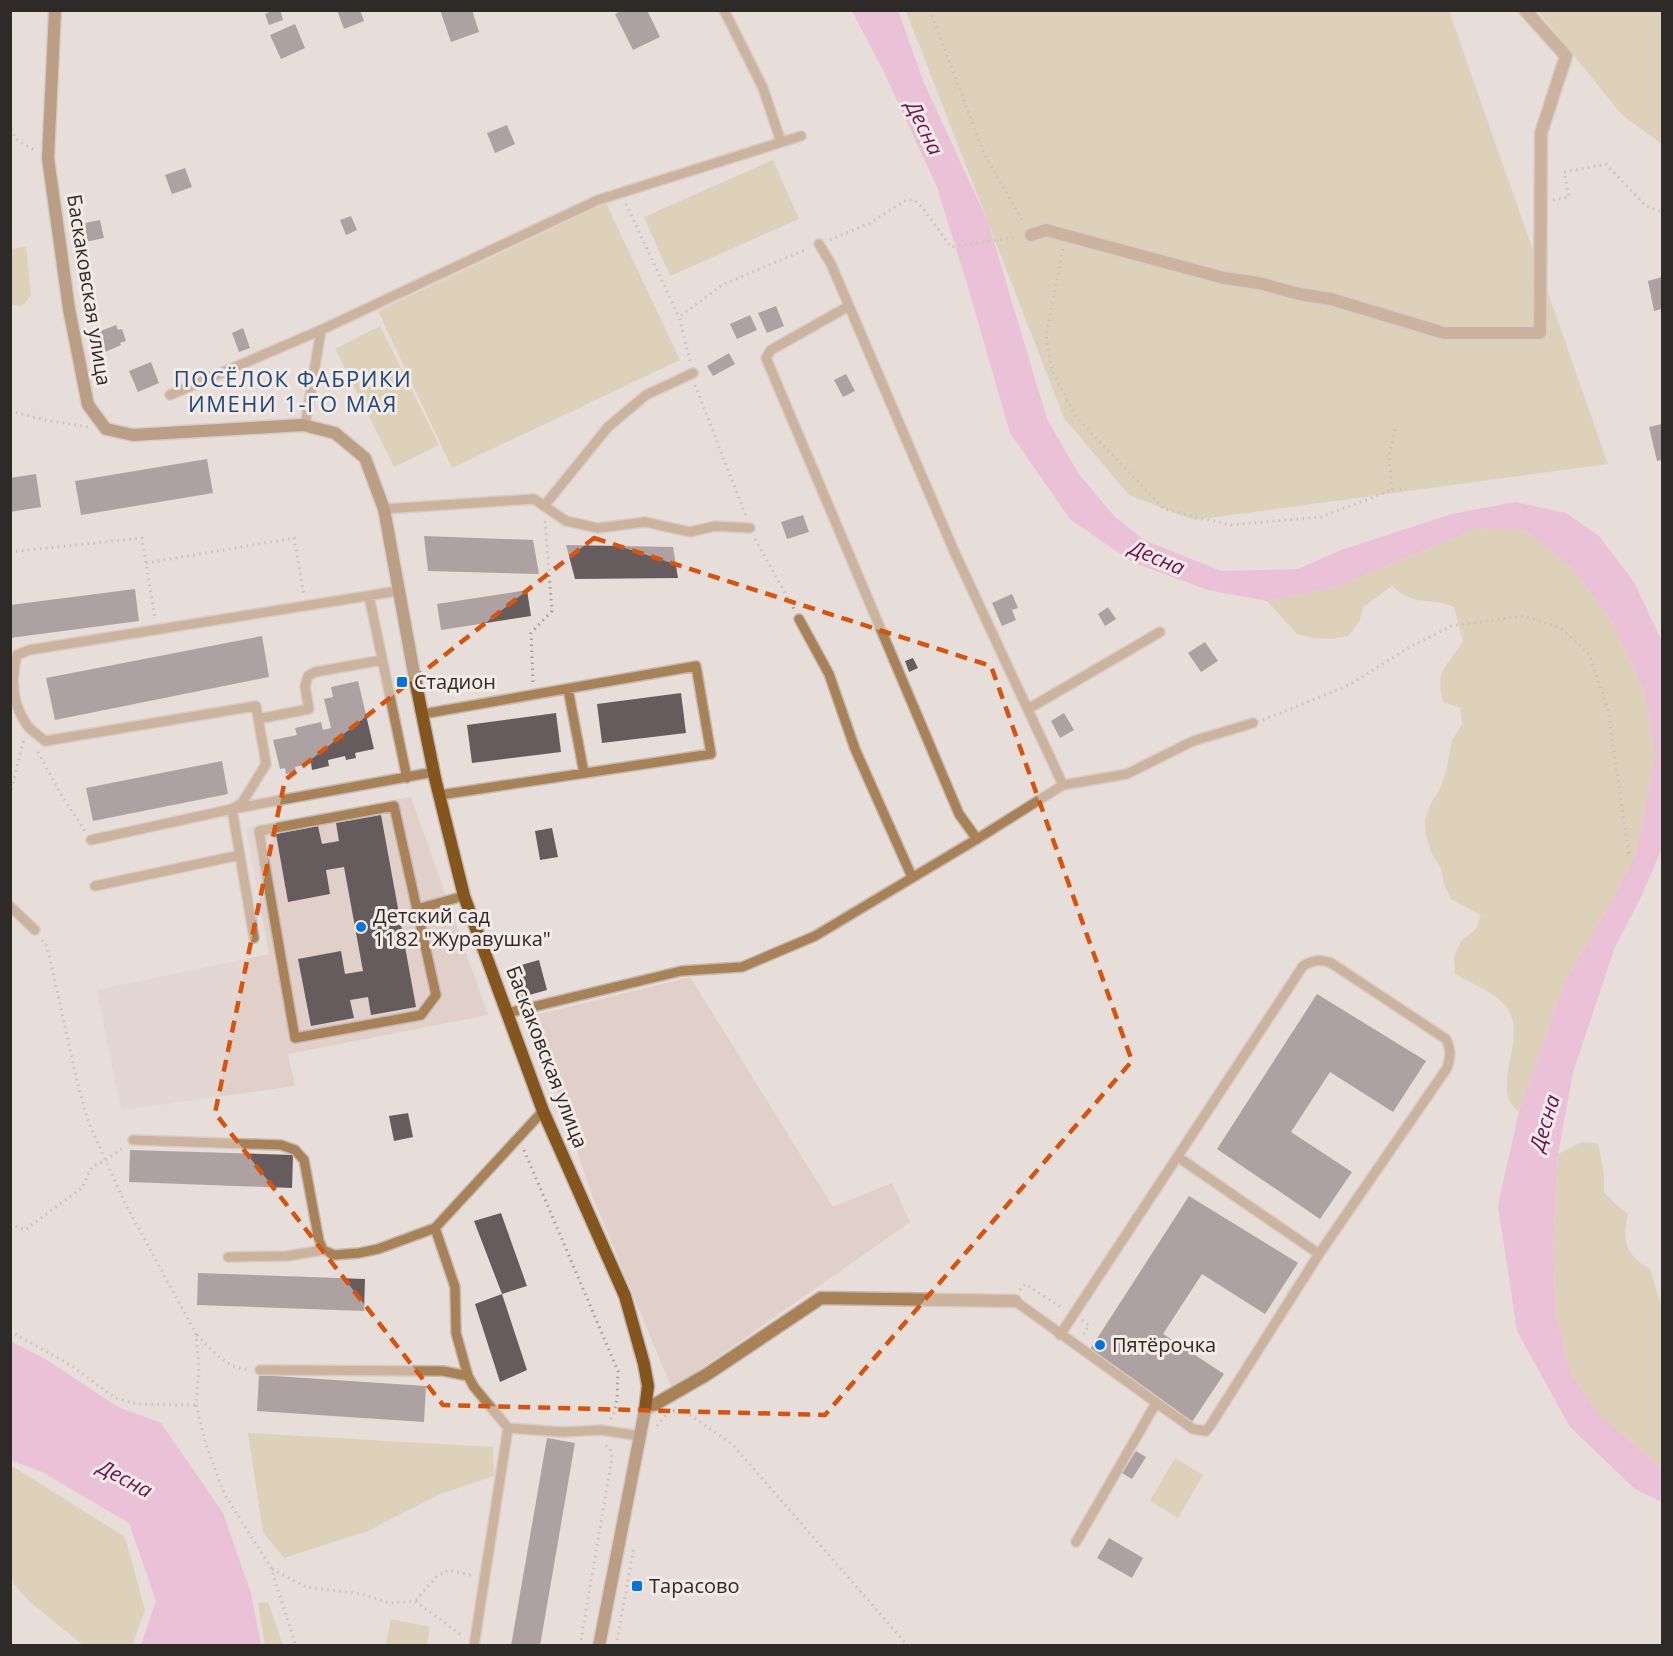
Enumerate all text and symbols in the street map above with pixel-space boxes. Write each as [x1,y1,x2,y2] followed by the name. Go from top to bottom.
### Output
[899,94,950,160] water label: Десна
[61,192,118,388] street label: Баскаковская улица
[174,363,412,418] district label: ПОСЁЛОК ФАБРИКИ ИМЕНИ 1-ГО МАЯ
[1124,532,1189,581] water label: Десна
[414,668,496,695] place label: Стадион
[395,675,409,689] marker: Стадион
[373,902,551,952] place label: Детский сад 1182 "Журавушка"
[354,920,368,934] marker: Детский сад 1182 "Журавушка"
[500,962,595,1152] street label: Баскаковская улица
[1522,1091,1566,1156] water label: Десна
[1112,1331,1216,1358] place label: Пятёрочка
[1093,1338,1107,1352] marker: Пятёрочка
[92,1451,158,1504] water label: Десна
[649,1572,740,1599] place label: Тарасово
[630,1579,644,1593] marker: Тарасово

